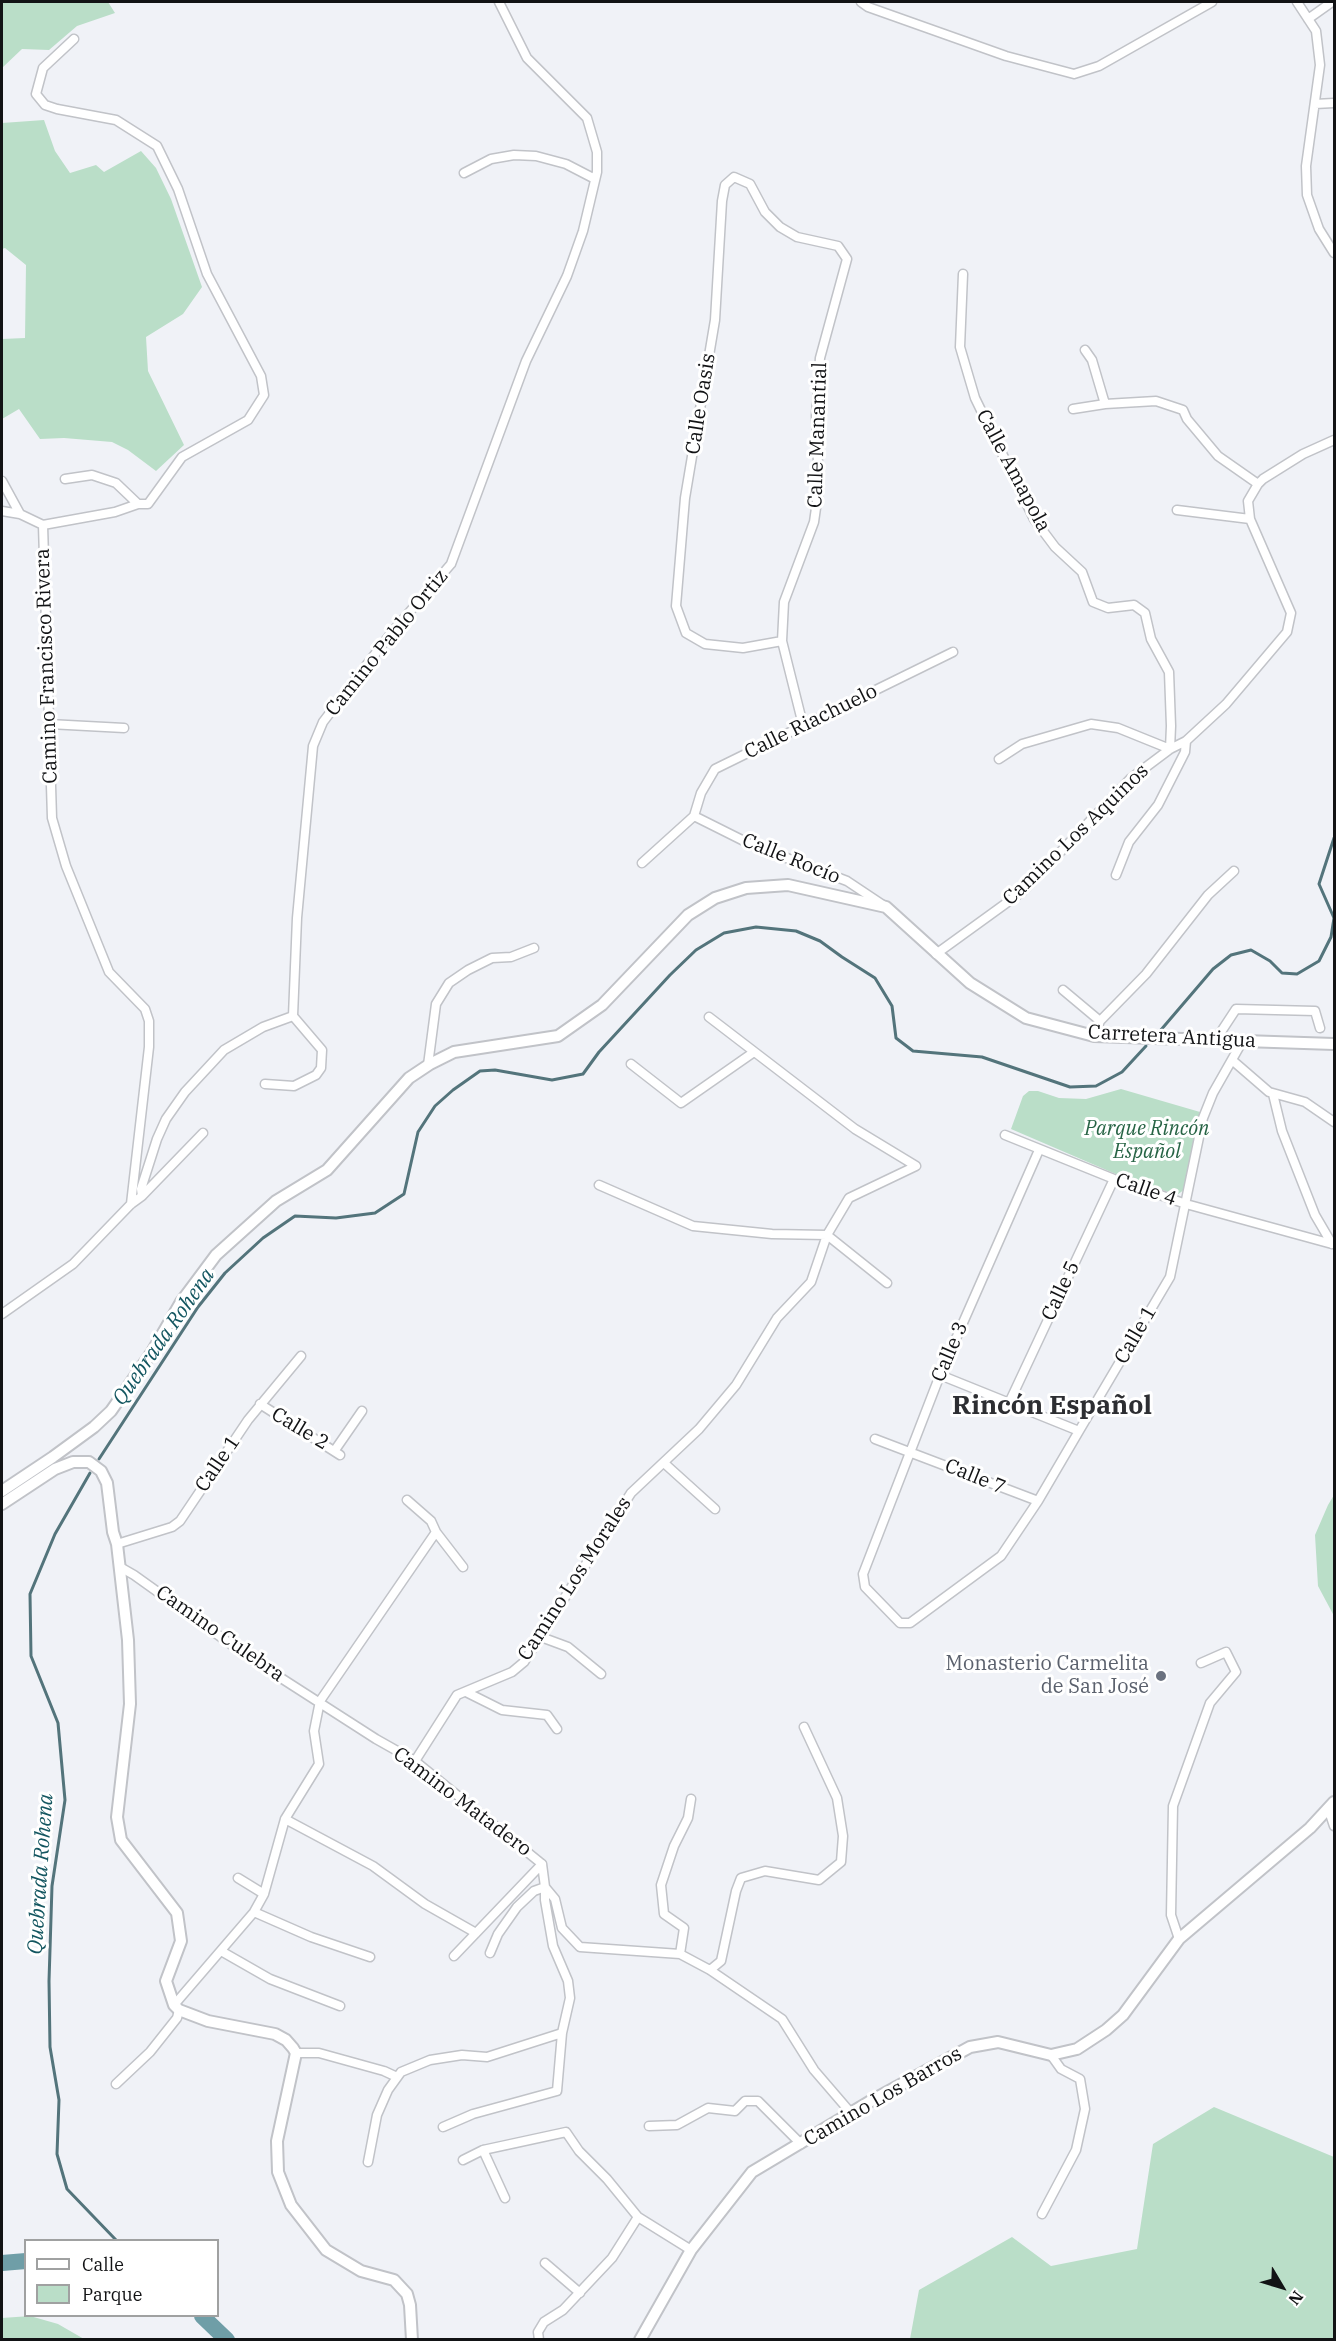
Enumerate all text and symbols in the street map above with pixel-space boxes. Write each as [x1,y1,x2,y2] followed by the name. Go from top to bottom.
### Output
[681,352,721,456] street label: Calle Oasis
[803,362,833,508] street label: Calle Manantial
[971,406,1055,536] street label: Calle Amapola
[31,548,63,784] street label: Camino Francisco Rivera
[321,565,453,721] street label: Camino Pablo Ortiz
[741,679,881,765] street label: Calle Riachuelo
[998,759,1154,911] street label: Camino Los Aquinos
[738,828,844,890] street label: Calle Rocío
[1087,1021,1257,1053] street label: Carretera Antigua
[1085,1117,1209,1164] park label: Parque Rincón Español
[1112,1168,1180,1212] street label: Calle 4
[1037,1257,1085,1325] street label: Calle 5
[107,1264,221,1410] water label: Quebrada Rohena
[1110,1302,1162,1368] street label: Calle 1
[927,1318,973,1386] street label: Calle 3
[952,1390,1152,1422] district label: Rincón Español
[267,1402,333,1456] street label: Calle 2
[190,1431,246,1497] street label: Calle 1
[941,1454,1009,1500] street label: Calle 7
[513,1493,637,1665] street label: Camino Los Morales
[151,1581,289,1687] street label: Camino Culebra
[945,1652,1149,1699] place label: Monasterio Carmelita de San José
[1154,1669,1168,1683] marker: Monasterio Carmelita de San José
[388,1742,536,1862] street label: Camino Matadero
[23,1793,59,1955] water label: Quebrada Rohena
[800,2042,966,2152] street label: Camino Los Barros
[24,2239,219,2317] legend
[82,2253,124,2276] text: Calle
[1252,2257,1312,2317] north arrow
[82,2283,142,2306] text: Parque
[1284,2287,1308,2309] text: N

